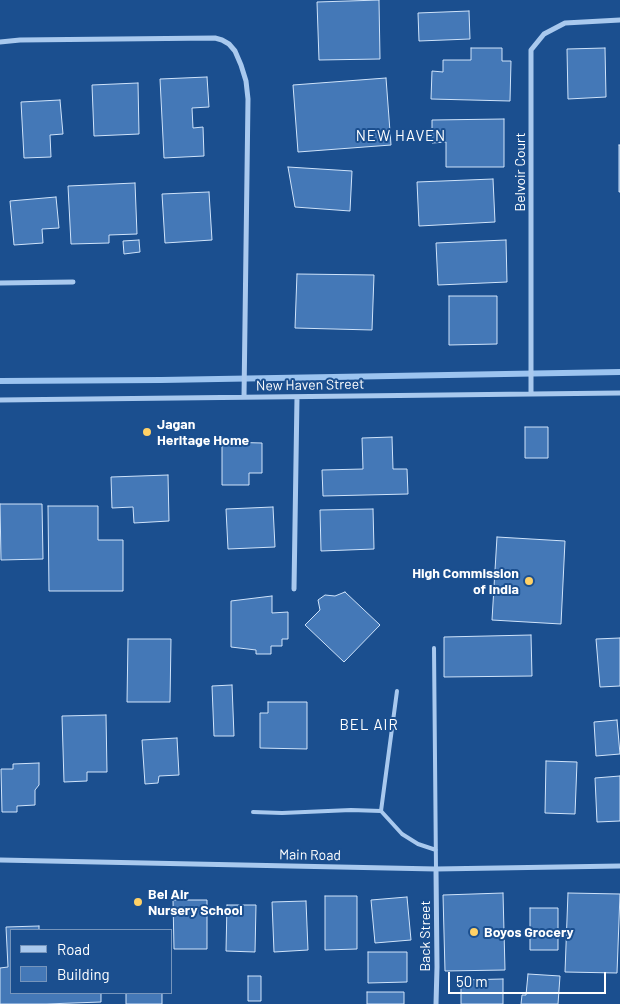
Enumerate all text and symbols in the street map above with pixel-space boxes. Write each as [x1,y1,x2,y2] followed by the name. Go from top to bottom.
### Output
[355,127,447,145] district label: NEW HAVEN
[512,133,528,211] street label: Belvoir Court
[256,376,364,394] street label: New Haven Street
[157,416,249,448] place label: Jagan Heritage Home
[141,426,153,438] marker: Jagan Heritage Home
[412,565,519,598] place label: High Commission of India
[523,575,535,587] marker: High Commission of India
[339,716,399,734] district label: BEL AIR
[279,846,341,864] street label: Main Road
[148,886,243,919] place label: Bel Air Nursery School
[132,896,144,908] marker: Bel Air Nursery School
[417,900,433,972] street label: Back Street
[484,924,574,940] place label: Boyos Grocery
[468,926,480,938] marker: Boyos Grocery
[10,929,172,994] legend
[57,940,90,958] text: Road
[450,962,608,994] scale bar
[57,965,110,983] text: Building
[456,972,488,990] text: 50 m

